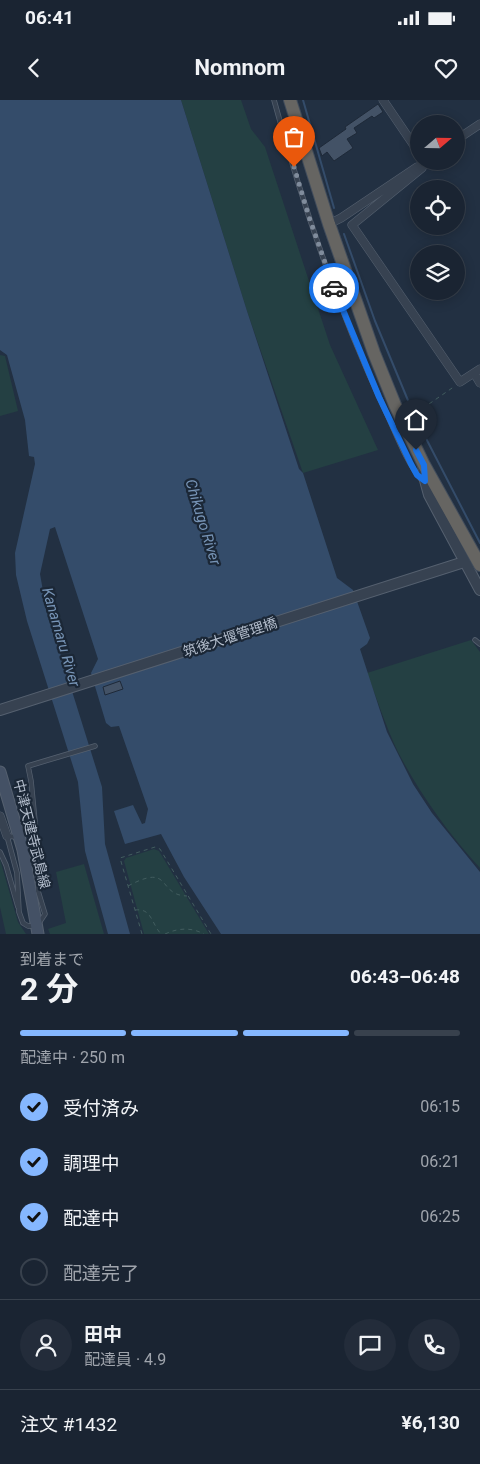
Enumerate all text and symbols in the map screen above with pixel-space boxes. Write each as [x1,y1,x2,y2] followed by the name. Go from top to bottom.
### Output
[25,6,74,29] text: 06:41
[20,54,48,82] icon: back
[432,54,460,82] icon: heart
[195,55,285,80] text: Nomnom
[410,115,465,170] north arrow
[410,115,465,300] map controls
[273,116,315,167] pin
[280,123,308,151] icon: bag
[410,180,465,235] button: locate
[410,245,465,300] button: layers
[309,263,359,313] courier
[320,274,348,302] icon: car
[395,399,437,450] pin
[402,406,430,434] icon: home
[181,477,225,568] water label: Chikugo River
[38,585,84,690] water label: Kanamaru River
[181,614,279,660] street label: 筑後大堰管理橋
[11,778,53,890] street label: 中津天建寺武島線
[20,950,84,969] text: 到着まで
[350,965,460,988] text: 06:43–06:48
[20,970,78,1008] text: 2 分
[20,1048,125,1067] text: 配達中 · 250 m
[20,1093,48,1121] icon: check
[63,1097,139,1120] text: 受付済み
[420,1097,460,1116] text: 06:15
[20,1148,48,1176] icon: check
[63,1152,120,1175] text: 調理中
[420,1152,460,1171] text: 06:21
[20,1203,48,1231] icon: check
[63,1207,120,1230] text: 配達中
[420,1207,460,1226] text: 06:25
[63,1262,139,1285] text: 配達完了
[20,1319,72,1371] button: person
[344,1319,396,1371] button: chat
[408,1319,460,1371] button: phone
[84,1323,122,1346] text: 田中
[84,1350,166,1369] text: 配達員 · 4.9
[402,1411,460,1434] text: ¥6,130
[20,1413,117,1436] text: 注文 #1432

